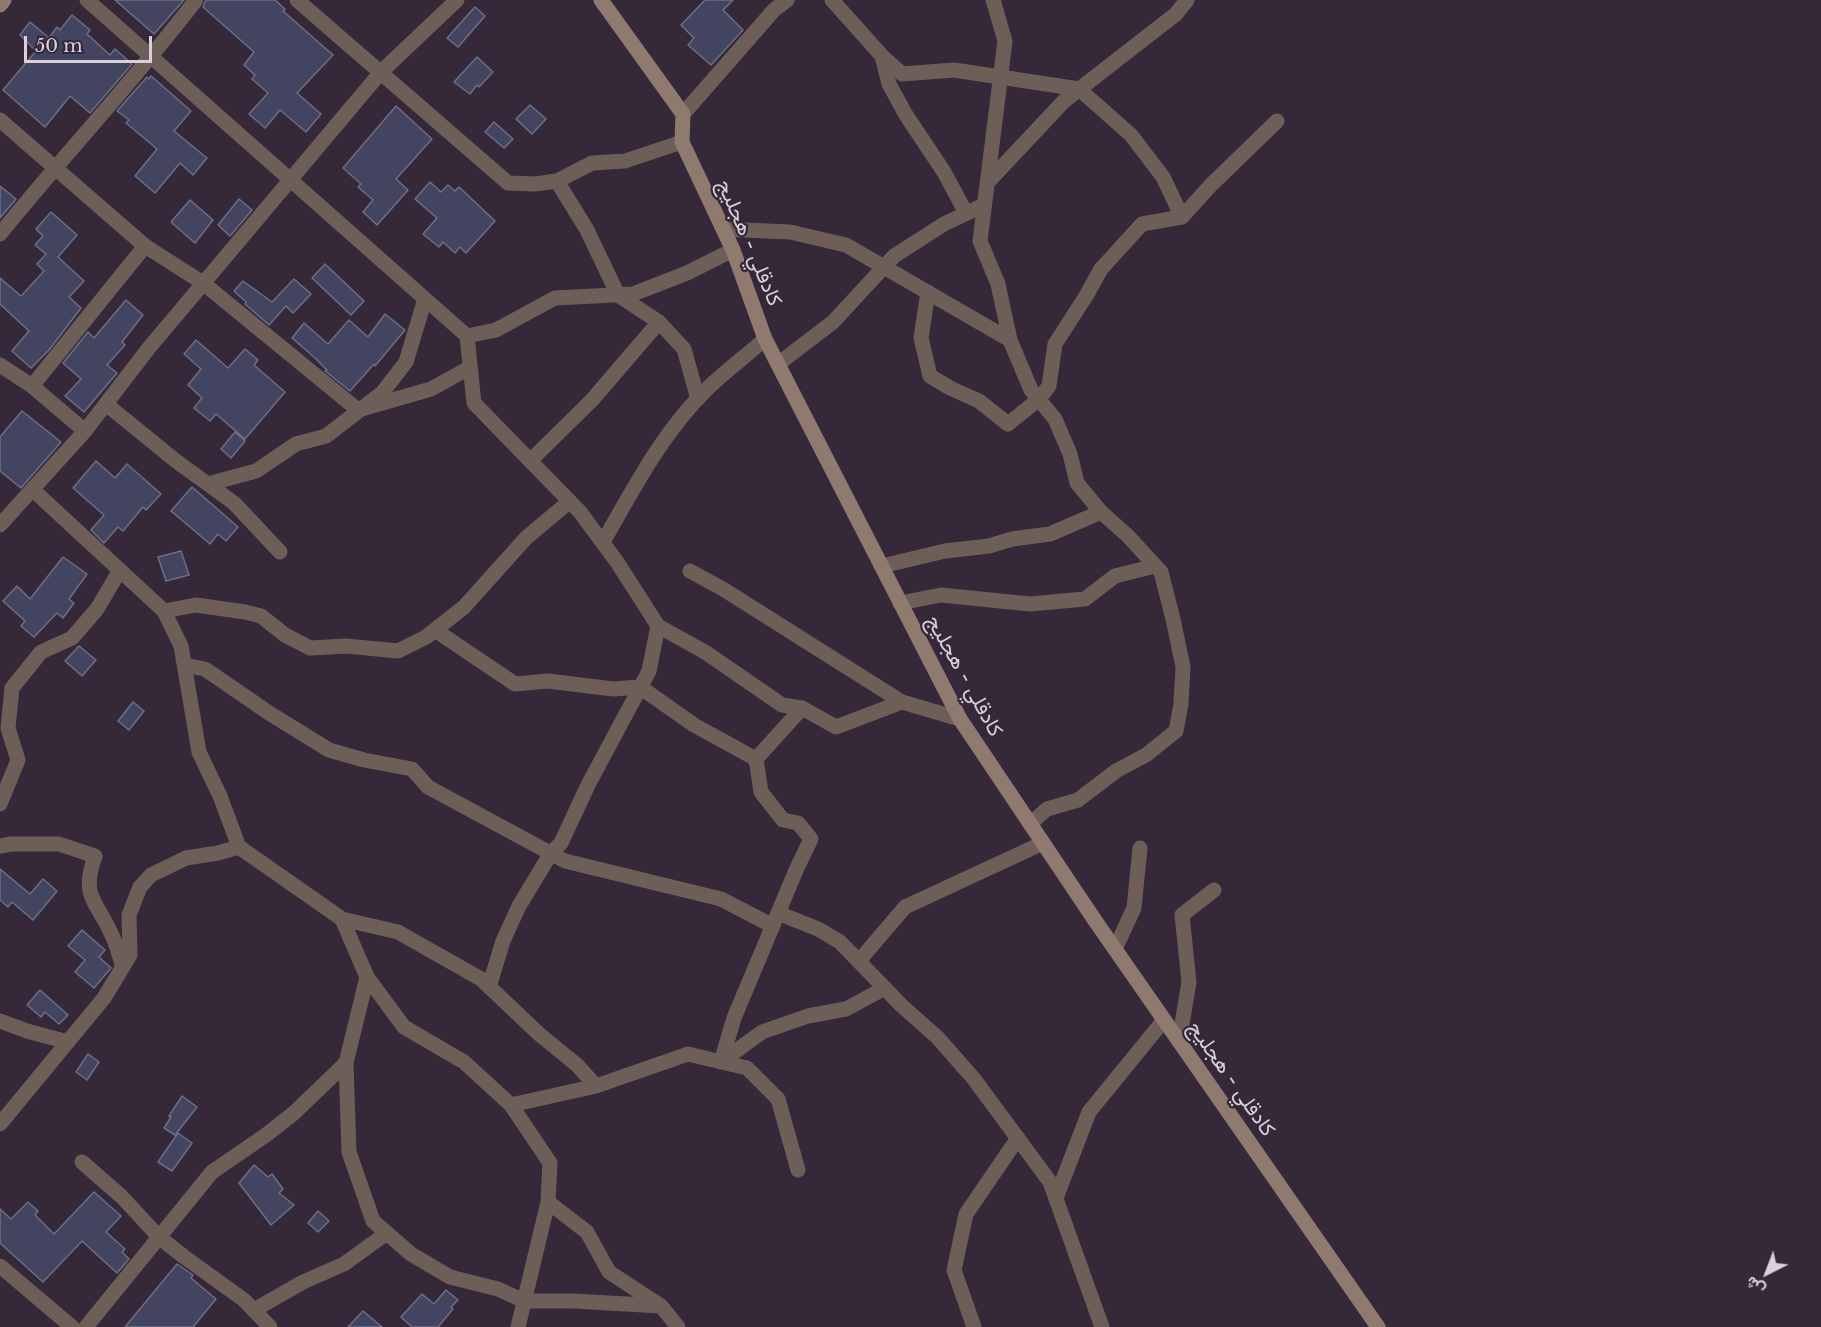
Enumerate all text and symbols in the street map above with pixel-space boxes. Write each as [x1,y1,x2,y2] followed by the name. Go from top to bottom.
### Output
[27,24,154,62] scale bar
[35,35,83,57] text: 50 m
[711,176,787,310] street label: كادقلي - هجليج
[920,611,1008,741] street label: كادقلي - هجليج
[1182,1016,1280,1142] street label: كادقلي - هجليج
[1737,1243,1797,1303] north arrow
[1741,1273,1769,1300] text: ش

